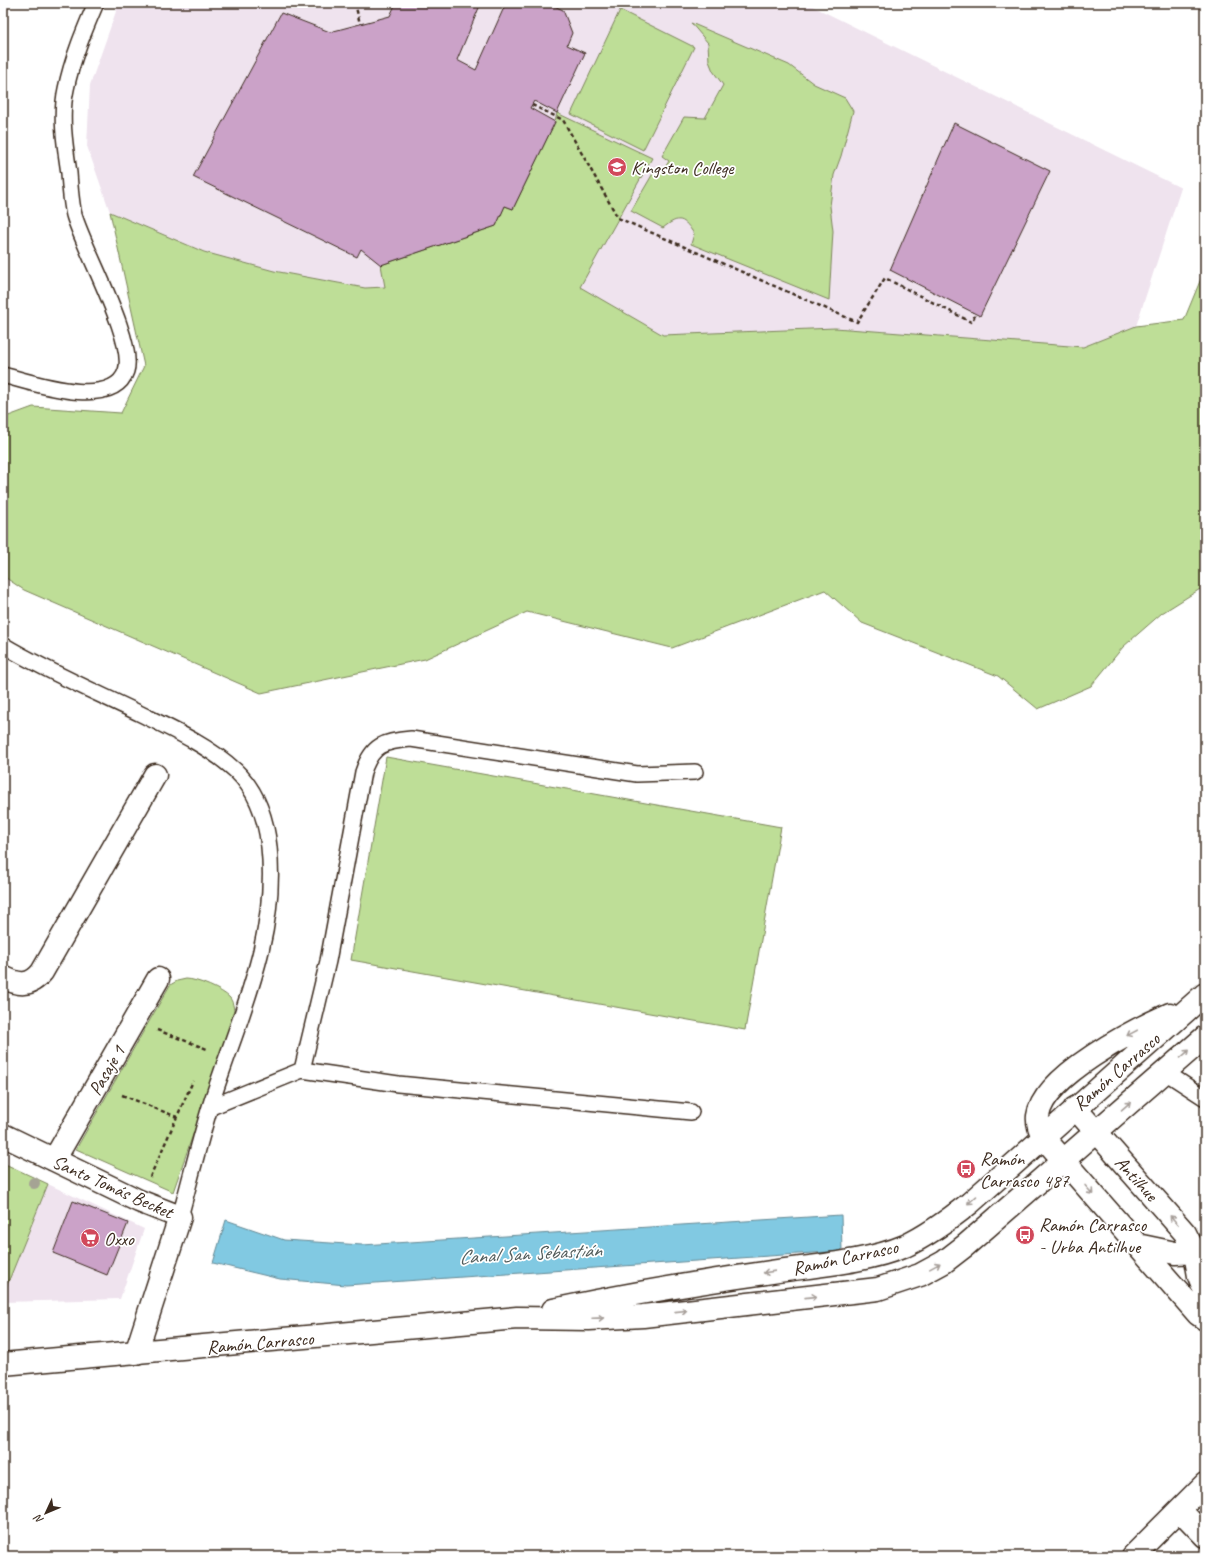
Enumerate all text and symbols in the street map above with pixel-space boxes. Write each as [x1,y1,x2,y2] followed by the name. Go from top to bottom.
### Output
[606,156,628,178] school or university icon: Kingston College
[631,156,735,180] place label: Kingston College
[1068,1027,1166,1116] street label: Ramón Carrasco
[1126,1030,1138,1037] one-way arrow
[83,1040,131,1100] street label: Pasaje 1
[1180,1049,1190,1059] one-way arrow
[1120,1102,1130,1111] one-way arrow
[980,1147,1070,1193] place label: Ramón Carrasco 487
[49,1150,178,1225] street label: Santo Tomás Becket
[1110,1151,1164,1208] street label: Antilhue
[955,1158,977,1180] bus stop icon: Ramón Carrasco 487
[1084,1184,1093,1194] one-way arrow
[967,1196,978,1205] one-way arrow
[1039,1213,1148,1259] place label: Ramón Carrasco - Urba Antilhue
[1170,1214,1179,1225] one-way arrow
[1014,1224,1036,1246] bus stop icon: Ramón Carrasco - Urba Antilhue
[79,1227,101,1249] supermarket icon: Oxxo
[104,1227,135,1251] place label: Oxxo
[790,1235,901,1281] street label: Ramón Carrasco
[458,1237,604,1270] water label: Canal San Sebastián
[929,1262,941,1270] one-way arrow
[762,1268,775,1276] one-way arrow
[804,1293,817,1301] one-way arrow
[674,1308,687,1315] one-way arrow
[591,1315,604,1322] one-way arrow
[206,1326,316,1360] street label: Ramón Carrasco
[26,1493,66,1533] north arrow
[30,1511,46,1527] text: N

